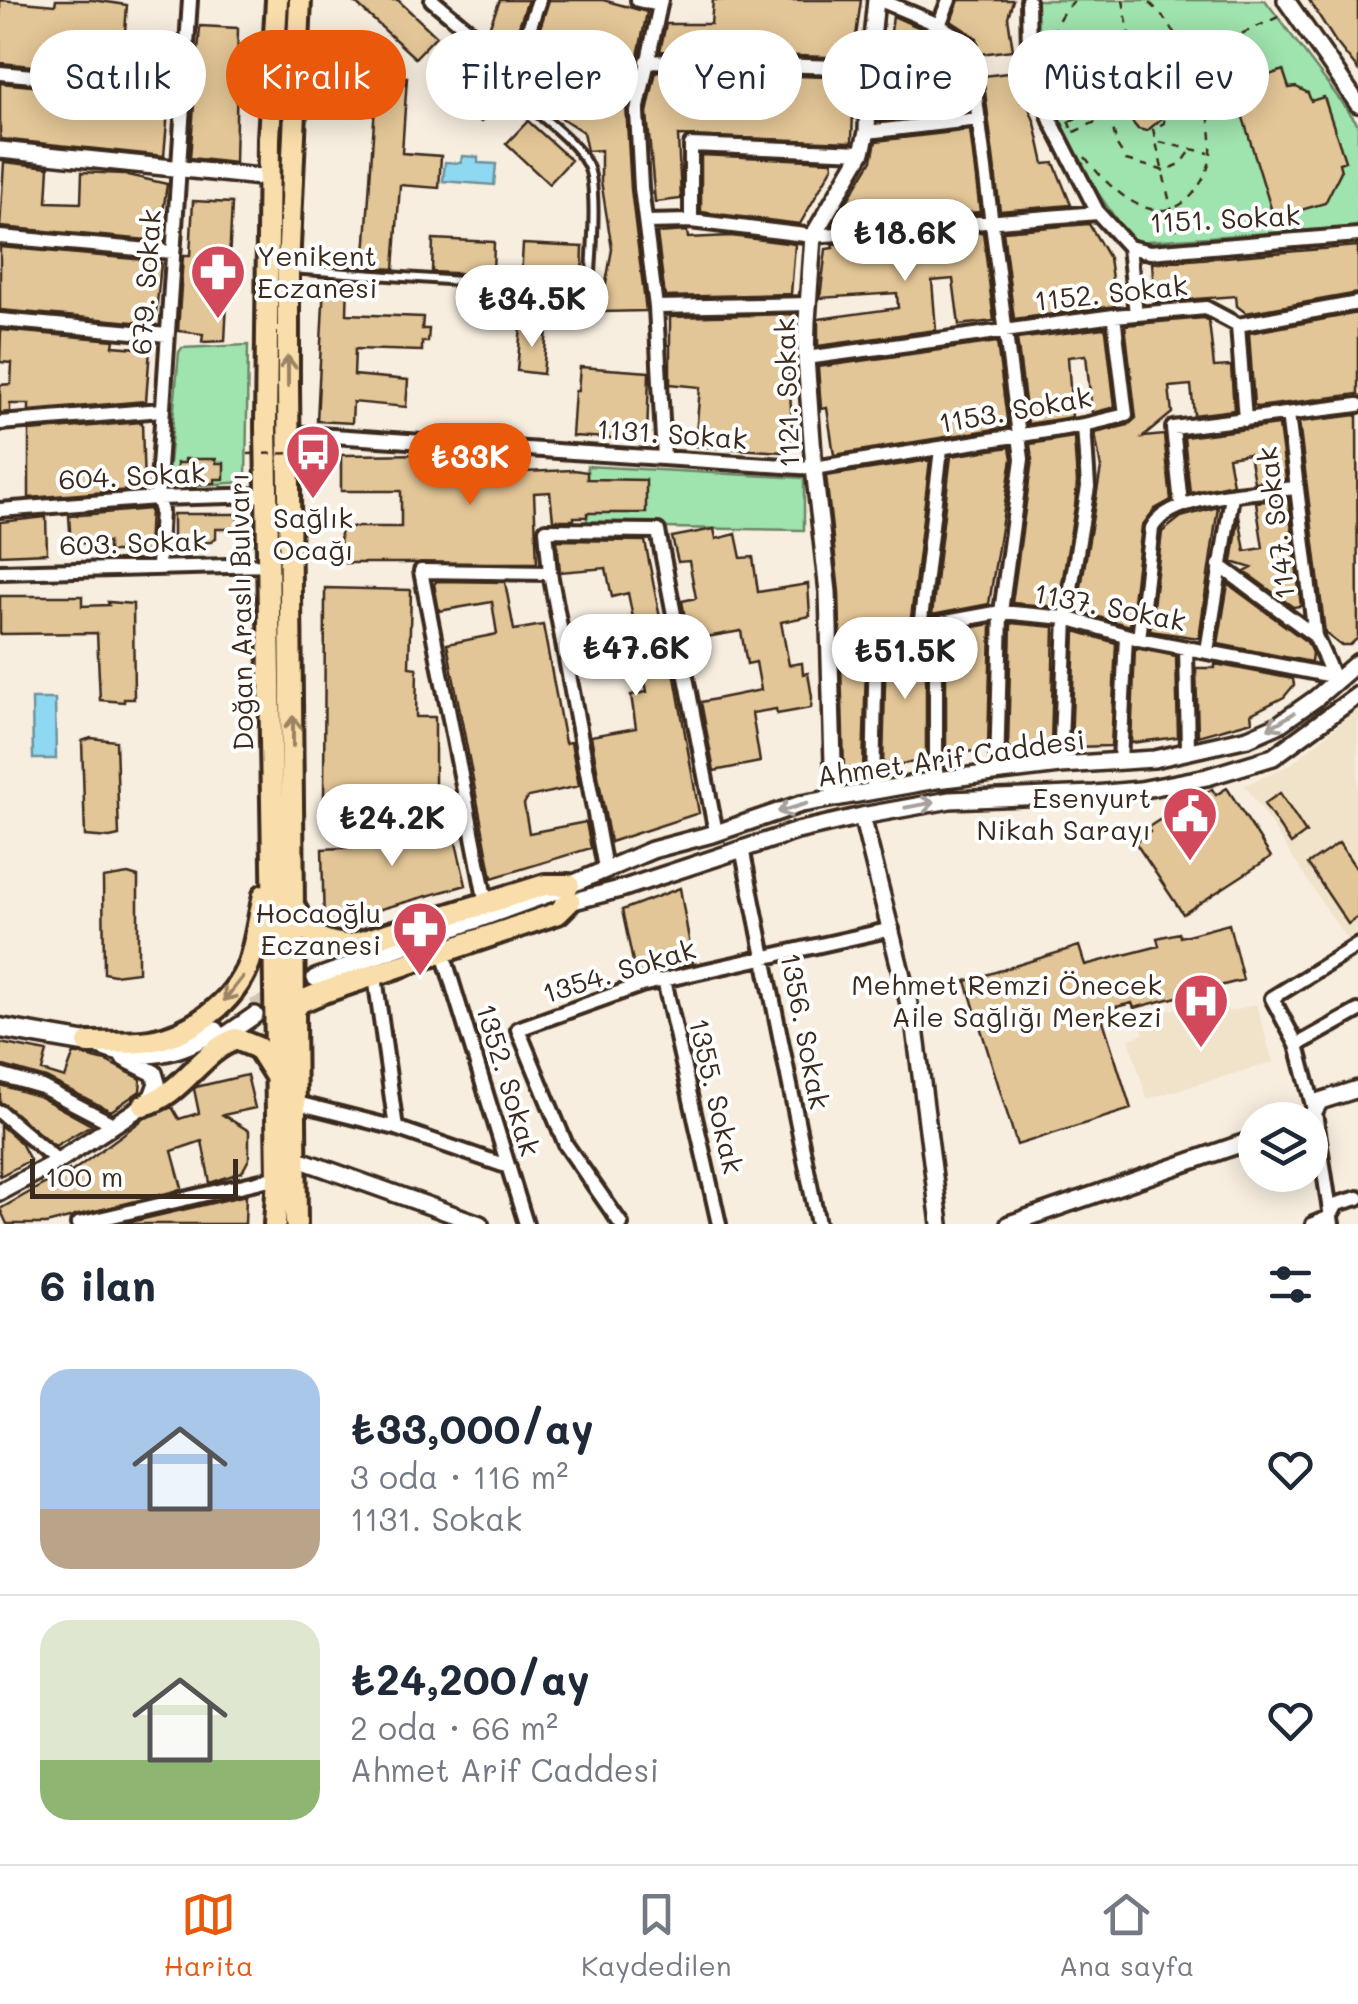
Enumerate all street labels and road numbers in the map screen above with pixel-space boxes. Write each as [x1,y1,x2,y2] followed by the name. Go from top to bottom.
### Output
[1149,196,1301,240] street label: 1151. Sokak
[122,208,168,356] street label: 679. Sokak
[1033,266,1189,318] street label: 1152. Sokak
[765,317,807,469] street label: 1121. Sokak
[936,378,1094,440] street label: 1153. Sokak
[596,410,749,456] street label: 1131. Sokak
[1248,445,1302,602] street label: 1147. Sokak
[57,453,206,497] street label: 604. Sokak
[220,473,260,751] street label: Doğan Araslı Bulvarı
[59,521,207,563] street label: 603. Sokak
[1031,574,1189,638] street label: 1137. Sokak
[814,720,1087,794] street label: Ahmet Arif Caddesi
[538,930,700,1010] street label: 1354. Sokak
[773,949,839,1112] street label: 1356. Sokak
[469,999,549,1160] street label: 1352. Sokak
[682,1015,752,1177] street label: 1355. Sokak

